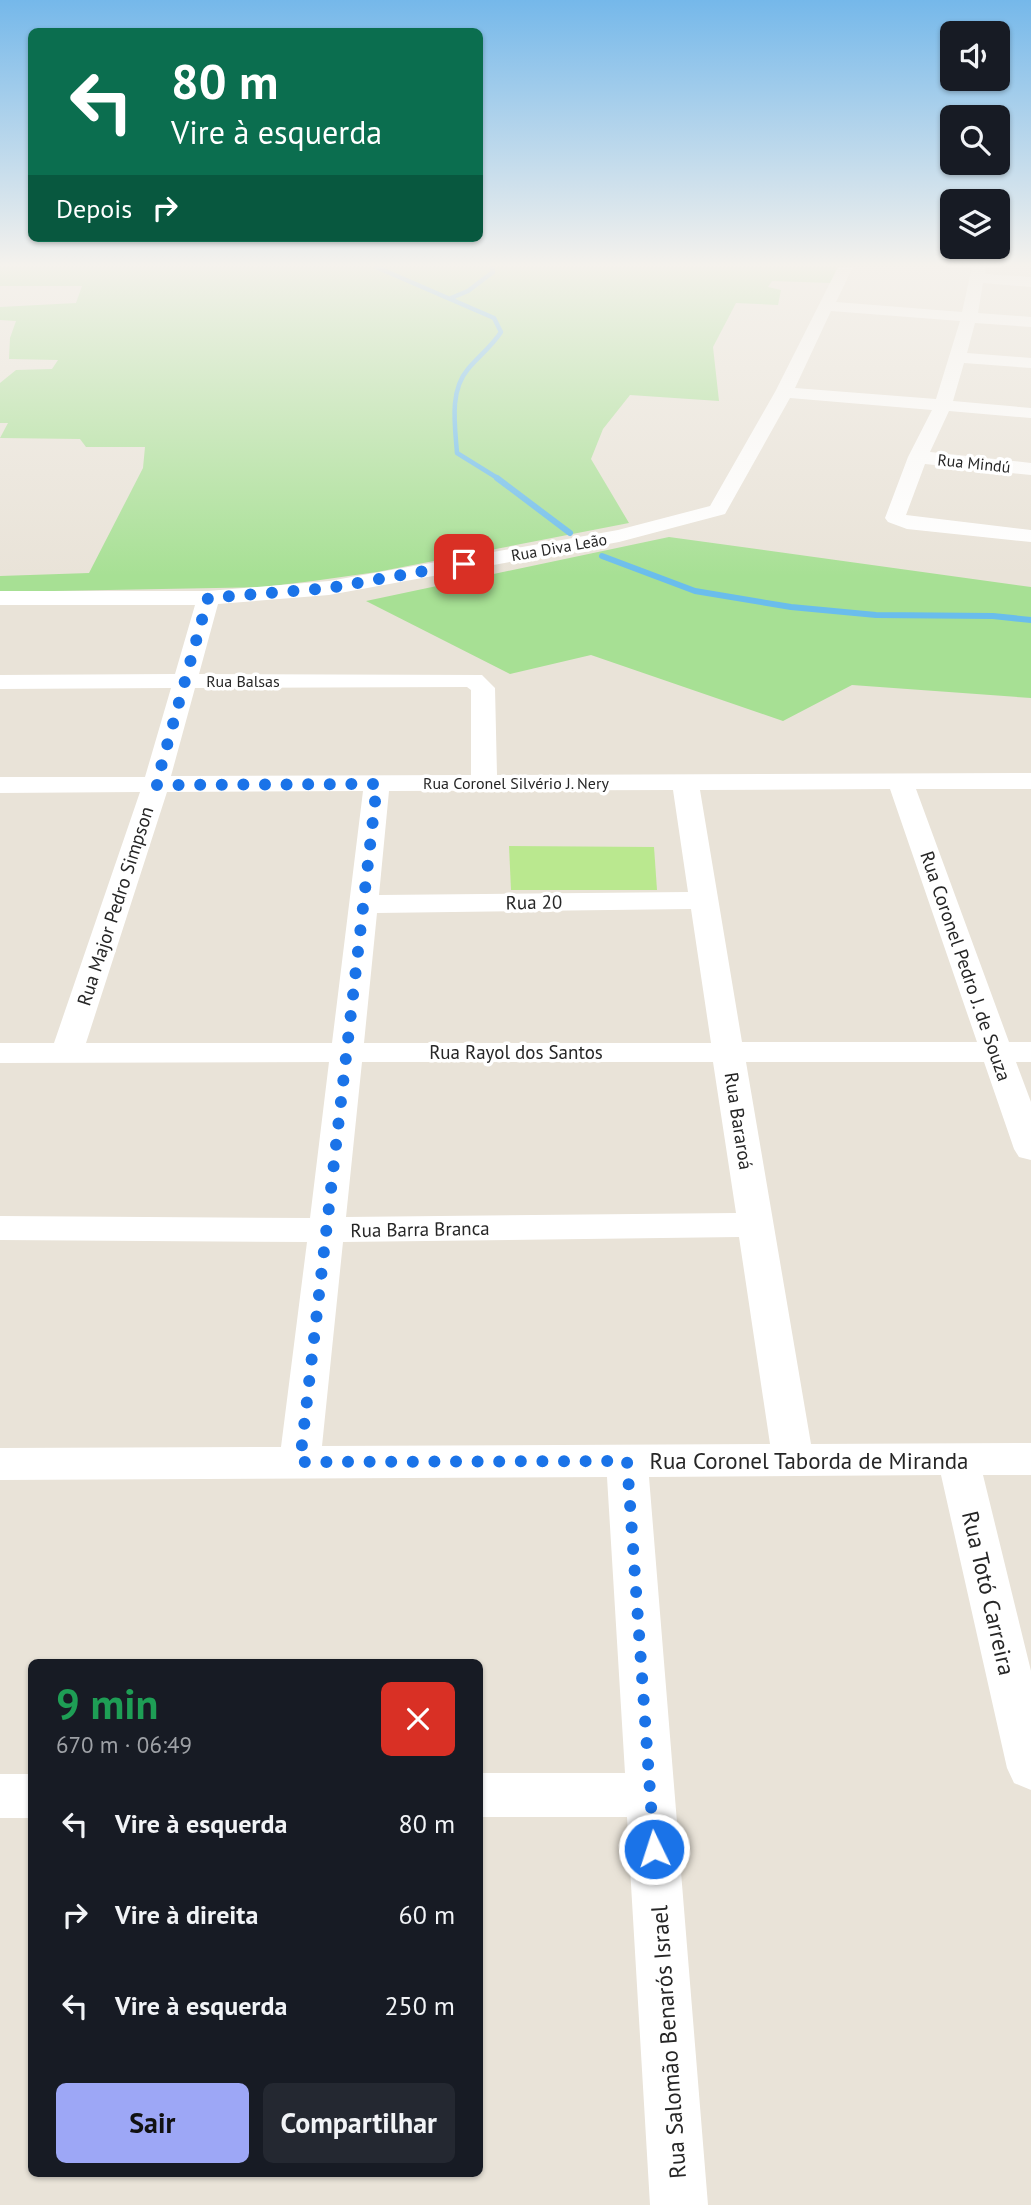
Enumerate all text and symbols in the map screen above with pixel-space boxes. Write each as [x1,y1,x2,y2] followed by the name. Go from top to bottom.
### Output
[940,21,1010,259] map controls
[940,21,1010,91] button: sound
[171,49,278,113] text: 80 m
[56,56,147,147] icon: left
[940,105,1010,175] button: search
[171,111,382,153] text: Vire à esquerda
[146,189,184,227] icon: right
[940,189,1010,259] button: layers
[56,192,132,225] text: Depois
[937,449,1011,477] street label: Rua Mindú
[510,529,608,565] street label: Rua Diva Leão
[434,534,494,594] pin
[445,545,483,583] icon: arrive
[206,671,280,691] street label: Rua Balsas
[423,773,609,793] street label: Rua Coronel Silvério J. Nery
[71,803,159,1009] street label: Rua Major Pedro Simpson
[915,848,1017,1084] street label: Rua Coronel Pedro J. de Souza
[506,890,562,914] street label: Rua 20
[429,1040,603,1064] street label: Rua Rayol dos Santos
[719,1071,759,1171] street label: Rua Bararoá
[350,1216,490,1242] street label: Rua Barra Branca
[649,1446,969,1475] street label: Rua Coronel Taborda de Miranda
[956,1508,1022,1678] street label: Rua Totó Carreira
[56,1676,158,1731] text: 9 min
[381,1682,455,1756] button: close
[56,1730,192,1759] text: 670 m · 06:49
[56,1805,94,1843] icon: left
[115,1807,287,1840] text: Vire à esquerda
[399,1807,455,1840] text: 80 m
[617,1812,691,1886] position arrow
[56,1896,94,1934] icon: right
[115,1898,258,1931] text: Vire à direita
[399,1898,455,1931] text: 60 m
[644,1904,692,2180] street label: Rua Salomão Benarós Israel
[56,1987,94,2025] icon: left
[115,1989,287,2022] text: Vire à esquerda
[384,1989,455,2022] text: 250 m
[56,2083,249,2163] button: Sair
[263,2083,455,2163] button: Compartilhar

